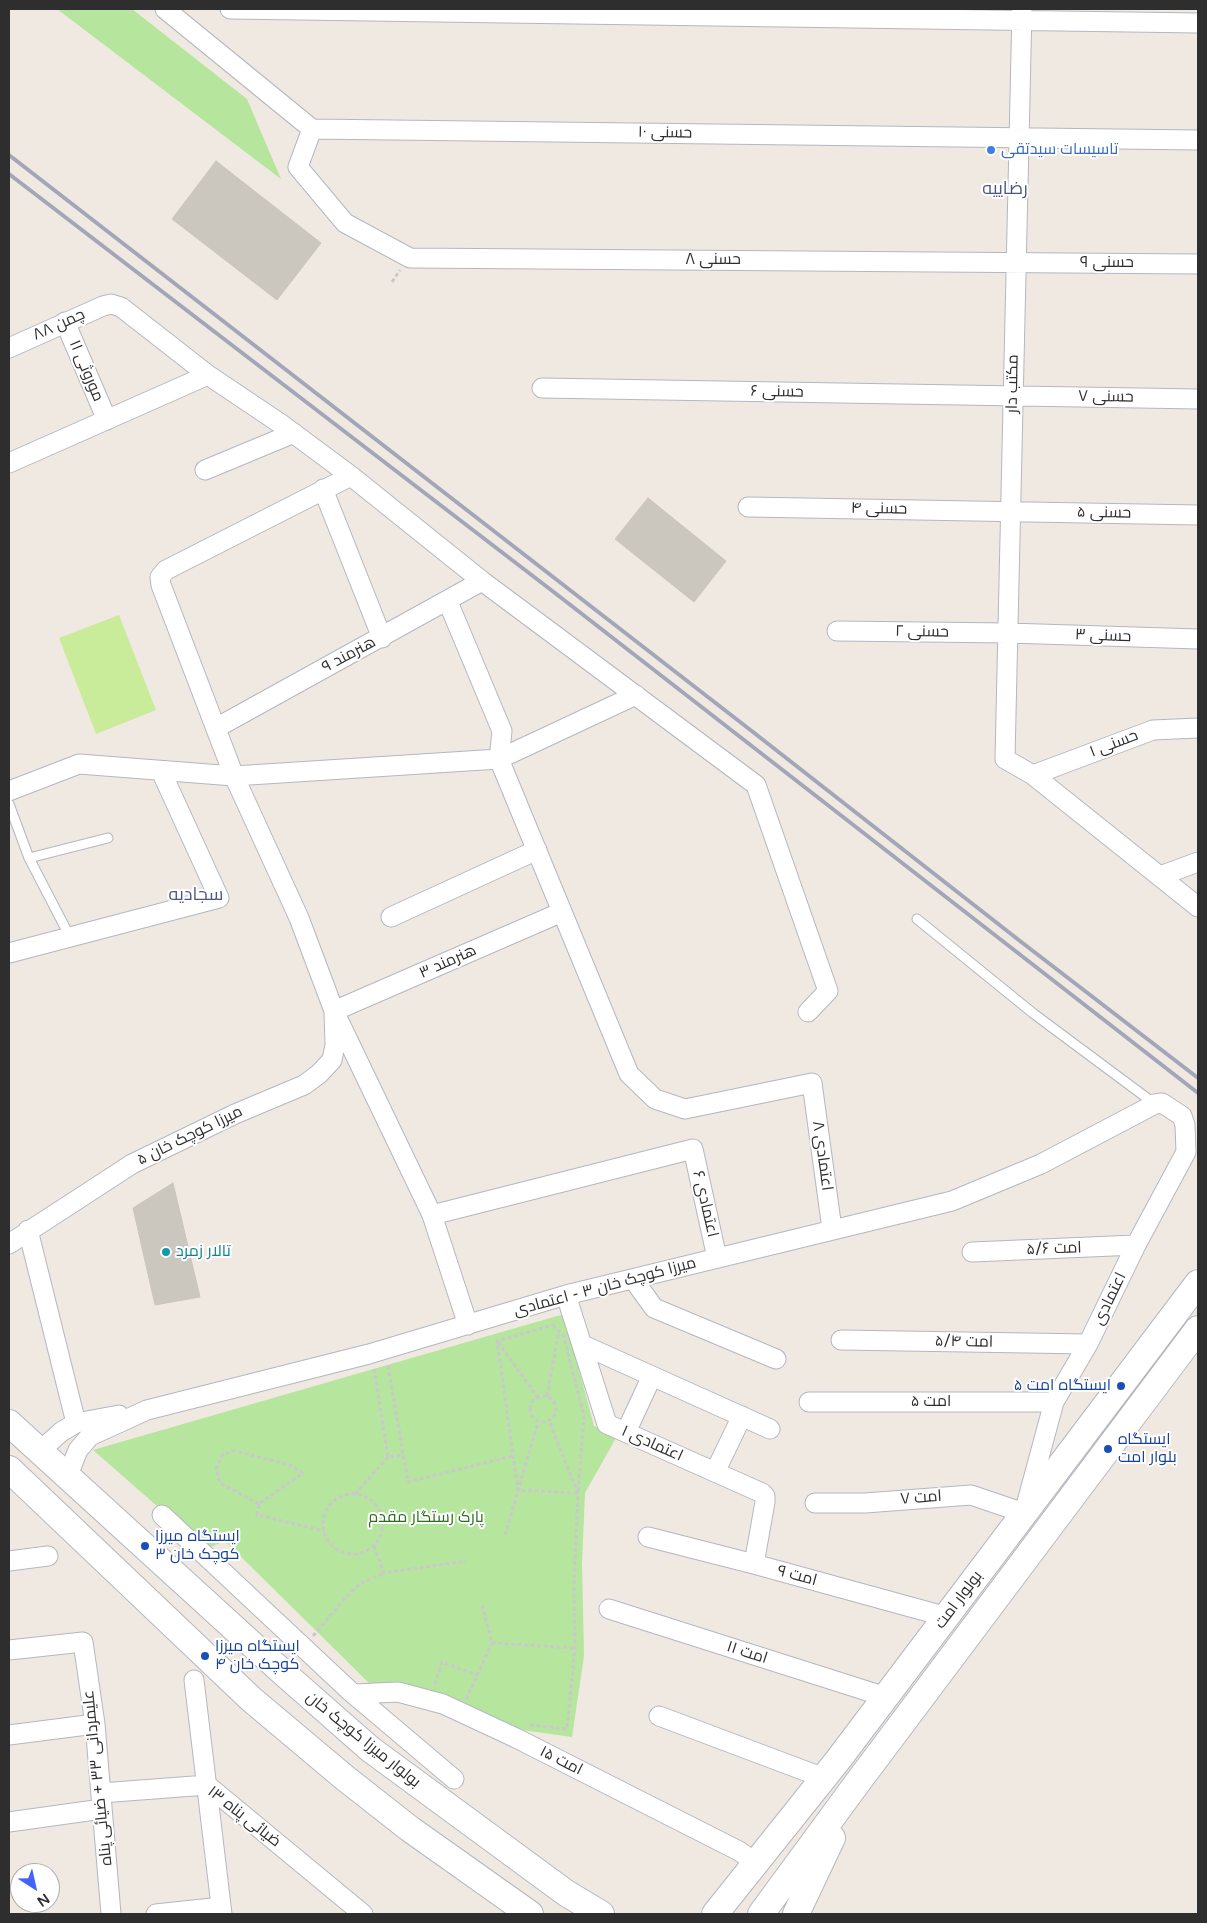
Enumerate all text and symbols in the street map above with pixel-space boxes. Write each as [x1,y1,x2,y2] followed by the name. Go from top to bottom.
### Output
[638,123,692,143] street label: حسنی ۱۰
[1001,140,1118,160] place label: تاسیسات سیدتقی
[985,144,997,156] marker: تاسیسات سیدتقی
[982,178,1028,200] district label: رضاییه
[685,250,741,270] street label: حسنی ۸
[1080,253,1134,273] street label: حسنی ۹
[30,305,88,345] street label: چمن ۸۸
[64,337,108,405] street label: موروثی ۱۱
[1003,354,1023,414] street label: مکتب دار
[750,382,804,402] street label: حسنی ۶
[1078,387,1134,407] street label: حسنی ۷
[851,499,907,519] street label: حسنی ۴
[1077,503,1131,523] street label: حسنی ۵
[895,622,949,642] street label: حسنی ۲
[1074,625,1132,647] street label: حسنی ۳
[319,633,379,677] street label: هنرمند ۹
[1087,726,1141,762] street label: حسنی ۱
[169,884,223,906] district label: سجادیه
[416,941,480,983] street label: هنرمند ۳
[134,1102,246,1170] street label: میرزا کوچک خان ۵
[808,1120,836,1192] street label: اعتمادی ۸
[688,1169,722,1239] street label: اعتمادی ۶
[1026,1238,1082,1260] street label: امت ۵/۶
[176,1242,231,1262] place label: تالار زمرد
[160,1246,172,1258] marker: تالار زمرد
[512,1253,698,1321] street label: میرزا کوچک خان ۳ - اعتمادی
[1089,1270,1131,1328] street label: اعتمادی
[935,1332,993,1352] street label: امت ۵/۴
[1014,1376,1111,1396] place label: ایستگاه امت ۵
[1115,1380,1127,1392] marker: ایستگاه امت ۵
[911,1392,951,1412] street label: امت ۵
[618,1422,686,1466] street label: اعتمادی ۱
[1118,1430,1177,1468] place label: ایستگاه بلوار امت
[1102,1443,1114,1455] marker: ایستگاه بلوار امت
[899,1487,943,1509] street label: امت ۷
[368,1508,484,1528] park label: پارک رستگار مقدم
[155,1527,240,1565] place label: ایستگاه میرزا کوچک خان ۳
[139,1540,151,1552] marker: ایستگاه میرزا کوچک خان ۳
[775,1562,819,1590] street label: امت ۹
[931,1567,987,1633] street label: بولوار امت
[215,1637,300,1675] place label: ایستگاه میرزا کوچک خان ۴
[724,1637,770,1669] street label: امت ۱۱
[199,1650,211,1662] marker: ایستگاه میرزا کوچک خان ۴
[302,1688,424,1792] street label: بولوار میرزا کوچک خان
[79,1689,117,1867] street label: علیمردانی ۳۳ + ضیائی پناه
[536,1742,586,1780] street label: امت ۱۵
[203,1782,285,1852] street label: ضیائی پناه ۱۳
[10,1863,60,1913] north arrow
[34,1890,53,1910] text: N

